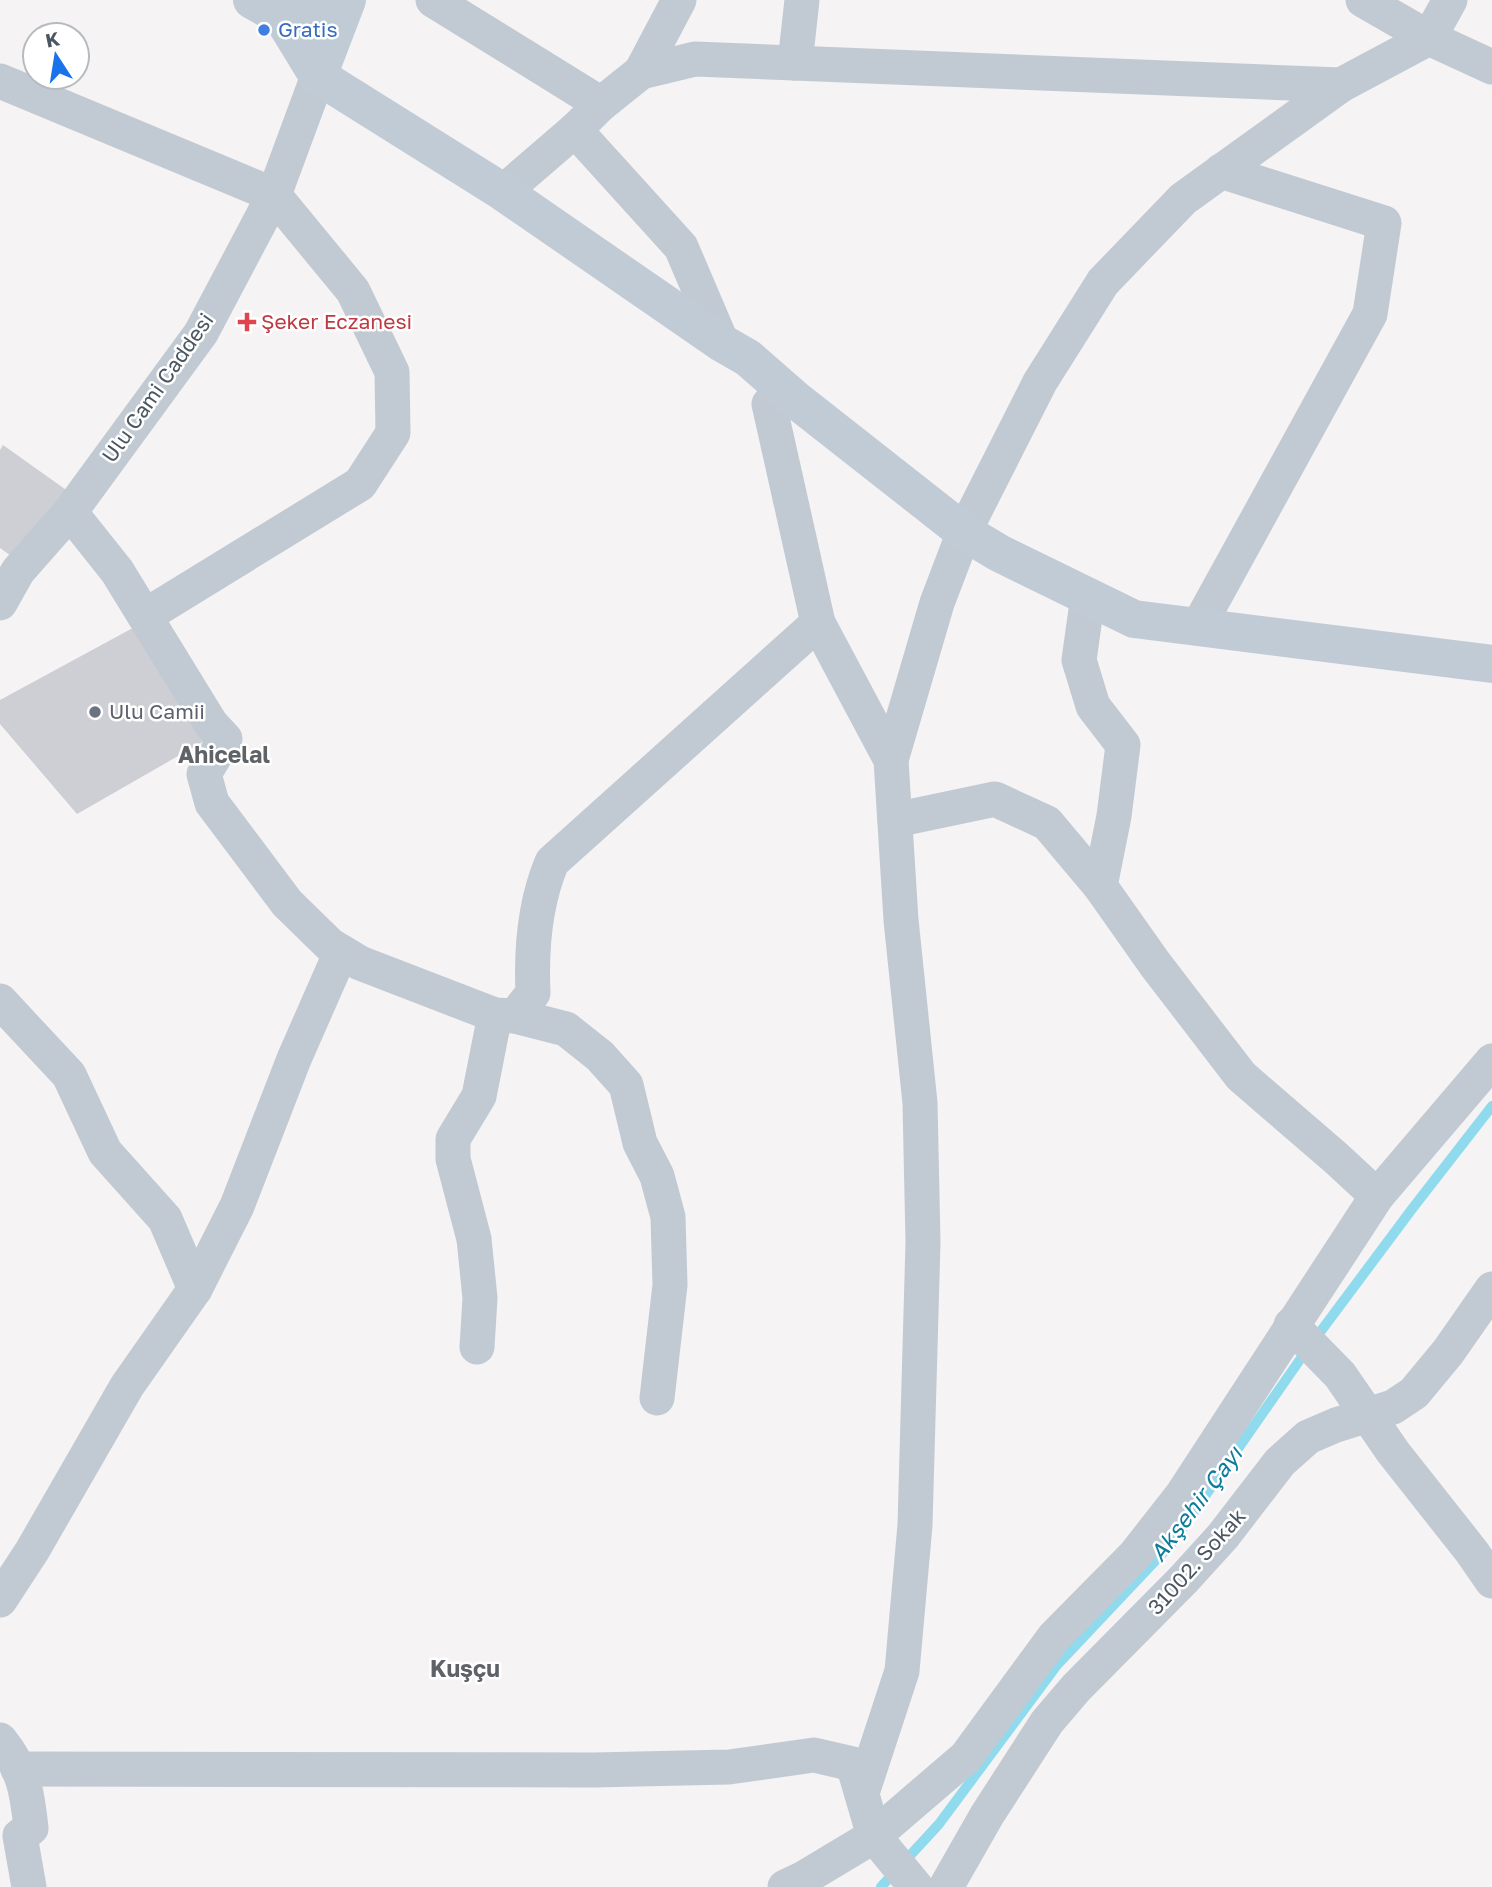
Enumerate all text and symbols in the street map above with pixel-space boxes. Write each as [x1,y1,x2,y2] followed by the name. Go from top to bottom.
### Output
[278,16,338,42] place label: Gratis
[21,21,91,91] north arrow
[256,22,272,38] marker: Gratis
[43,26,62,52] text: K
[96,308,218,467] street label: Ulu Cami Caddesi
[261,308,412,334] place label: Şeker Eczanesi
[239,314,255,330] marker: Şeker Eczanesi
[109,698,205,724] place label: Ulu Camii
[87,704,103,720] marker: Ulu Camii
[178,740,270,768] district label: Ahicelal
[1143,1439,1248,1566] water label: Akşehir Çayı
[1142,1503,1251,1620] street label: 31002. Sokak
[430,1654,500,1682] district label: Kuşçu

